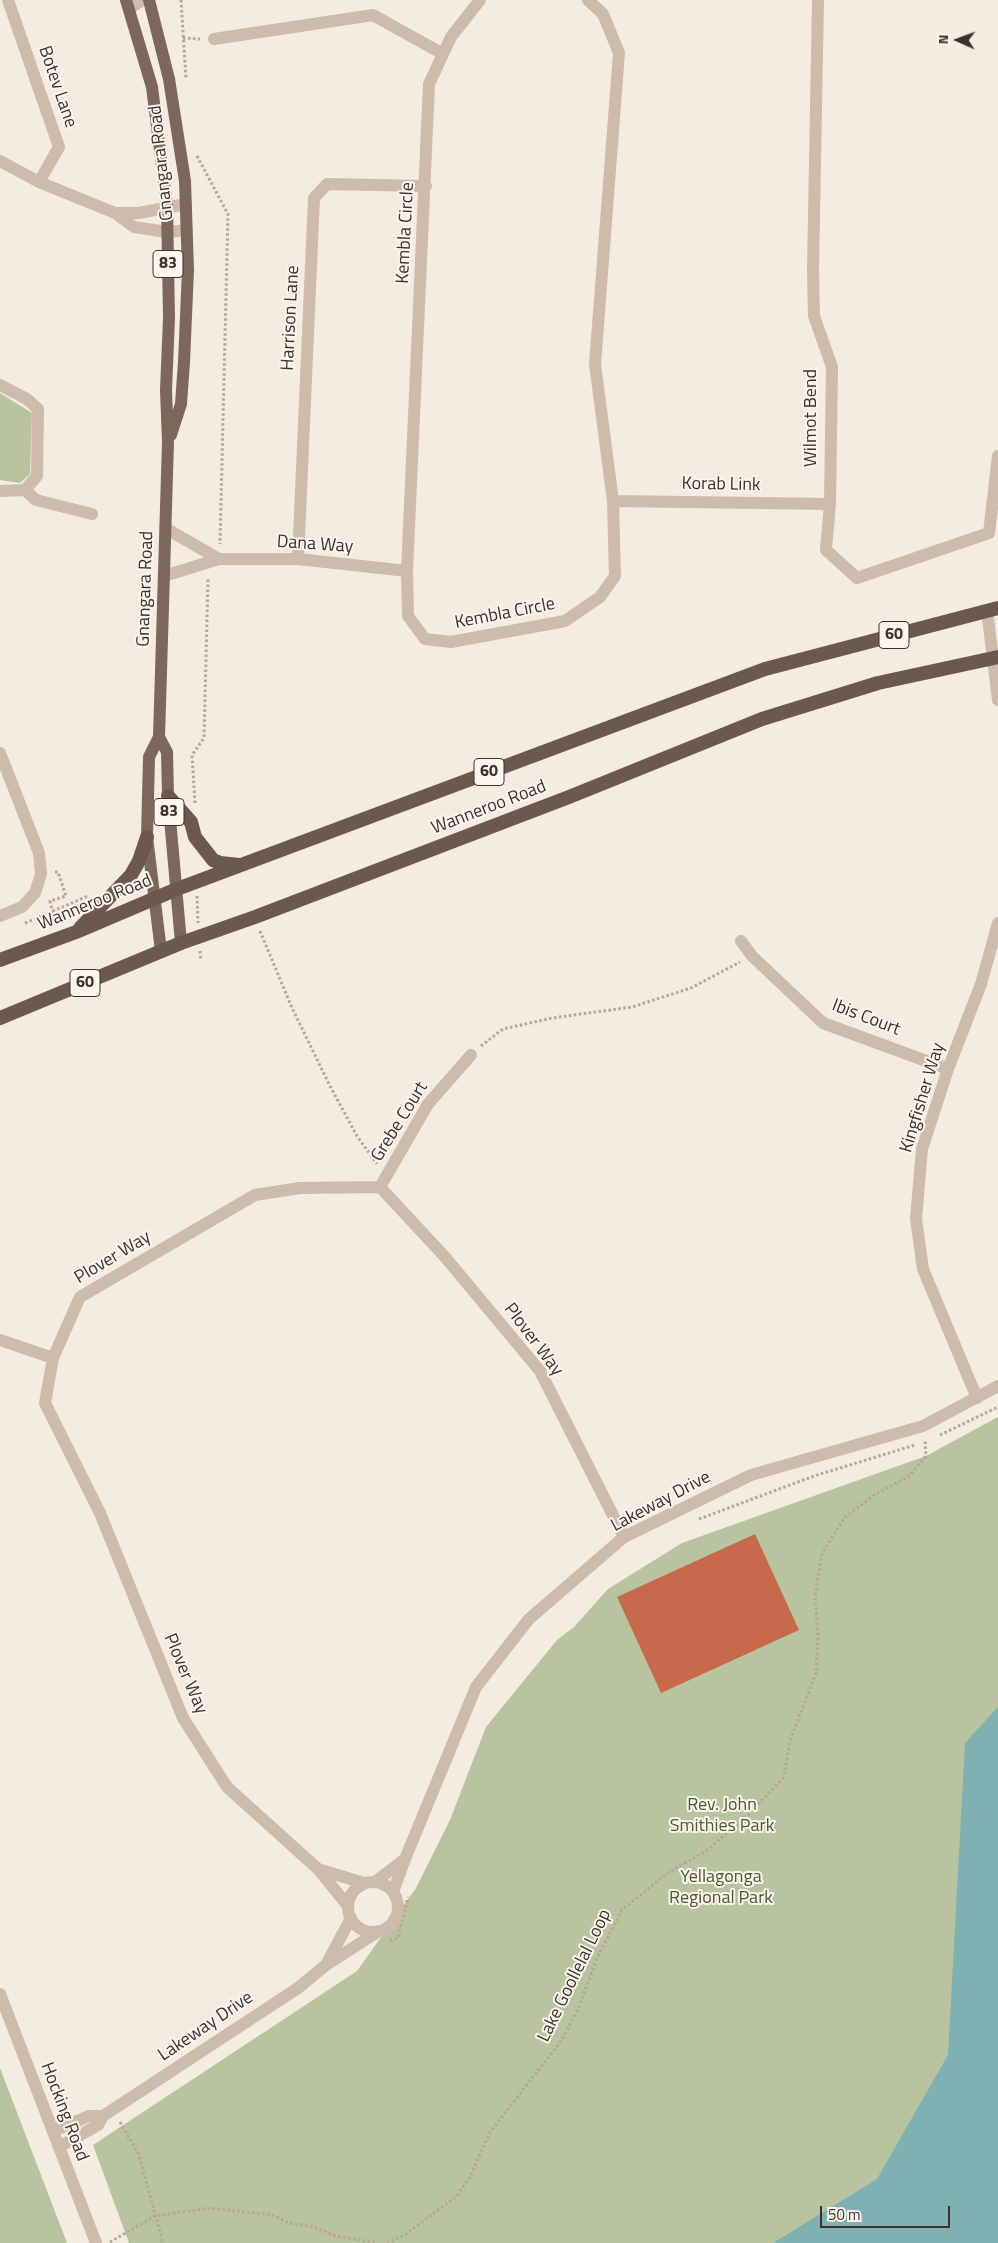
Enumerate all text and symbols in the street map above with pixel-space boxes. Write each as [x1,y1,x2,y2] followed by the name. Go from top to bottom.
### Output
[933,15,983,65] north arrow
[932,34,953,45] text: N
[33,43,81,131] street label: Botev Lane
[145,104,179,222] street label: Gnangara Road
[393,182,419,284] street label: Kembla Circle
[153,250,183,278] road number: 83
[277,265,305,371] street label: Harrison Lane
[801,369,823,467] street label: Wilmot Bend
[681,474,761,496] street label: Korab Link
[133,531,159,647] street label: Gnangara Road
[276,532,354,558] street label: Dana Way
[453,594,557,634] street label: Kembla Circle
[879,622,909,648] road number: 60
[474,759,504,786] road number: 60
[429,776,549,840] street label: Wanneroo Road
[154,799,184,826] road number: 83
[35,870,155,936] street label: Wanneroo Road
[70,970,100,996] road number: 60
[829,995,903,1041] street label: Ibis Court
[896,1041,950,1155] street label: Kingfisher Way
[367,1078,433,1166] street label: Grebe Court
[71,1227,155,1289] street label: Plover Way
[499,1299,567,1381] street label: Plover Way
[608,1467,714,1537] street label: Lakeway Drive
[158,1631,212,1717] street label: Plover Way
[670,1795,774,1838] park label: Rev. John Smithies Park
[669,1867,773,1910] park label: Yellagonga Regional Park
[534,1906,616,2046] street label: Lake Goollelal Loop
[155,1987,257,2067] street label: Lakeway Drive
[35,2060,93,2164] street label: Hocking Road
[823,2196,953,2228] scale bar
[828,2203,861,2226] text: 50 m

